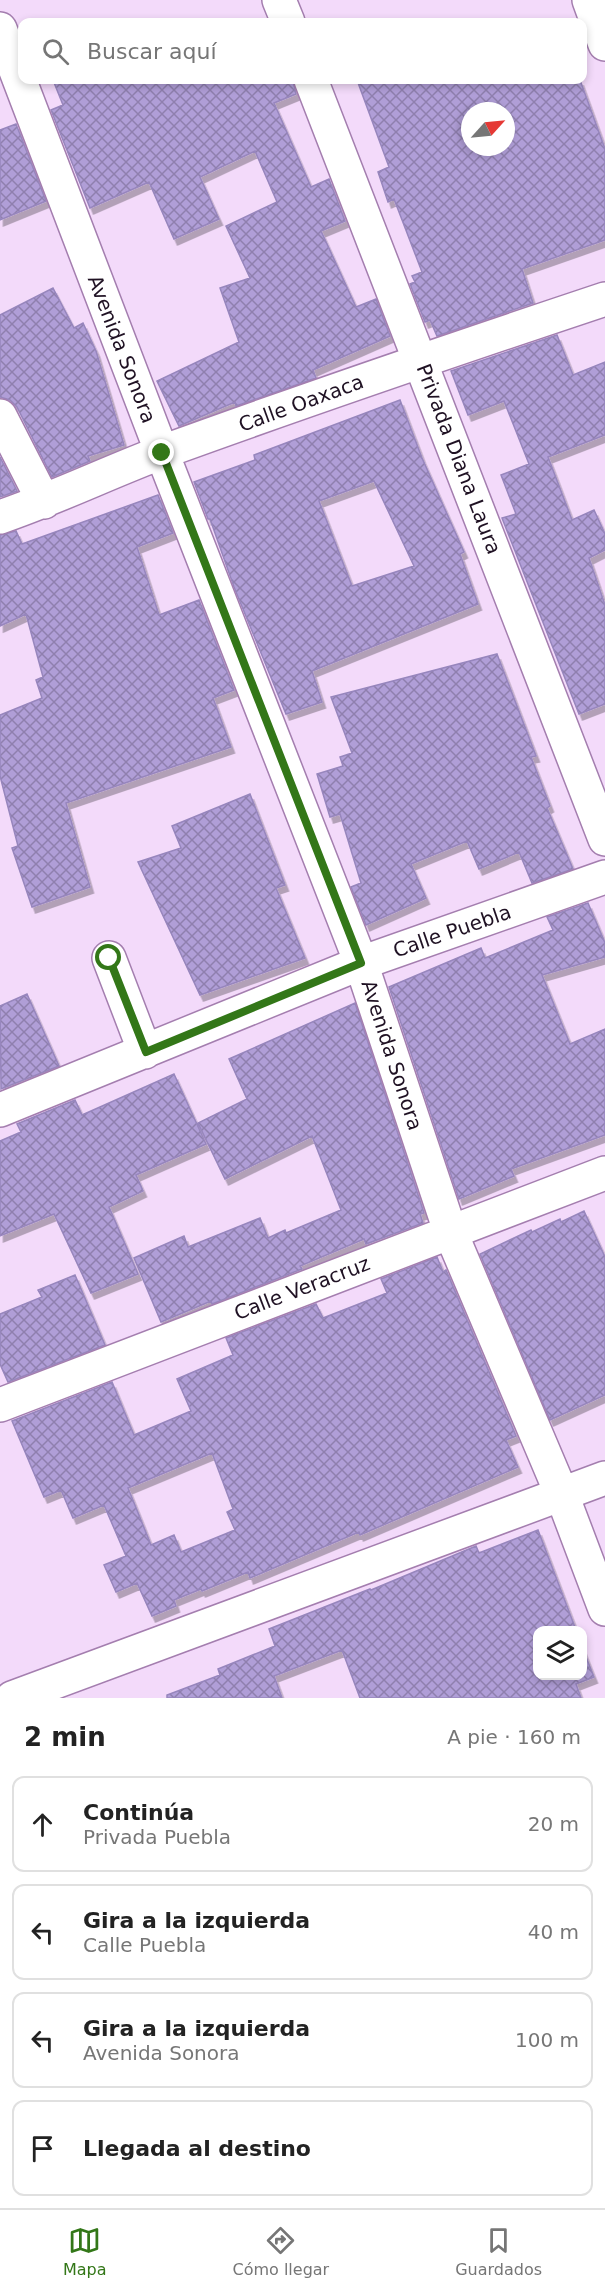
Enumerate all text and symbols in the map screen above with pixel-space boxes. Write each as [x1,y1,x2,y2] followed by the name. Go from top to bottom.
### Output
[18,18,587,84] search box
[39,35,72,68] icon: search
[87,39,217,64] text: Buscar aquí
[461,102,515,156] north arrow
[83,272,161,426] street label: Avenida Sonora
[412,360,506,558] street label: Privada Diana Laura
[235,369,367,437] street label: Calle Oaxaca
[148,439,174,465] route end
[390,900,514,962] street label: Calle Puebla
[95,944,121,970] route start
[356,977,428,1133] street label: Avenida Sonora
[231,1251,373,1325] street label: Calle Veracruz
[533,1626,587,1680] map controls
[533,1626,587,1680] button: layers
[24,1722,106,1752] text: 2 min
[447,1725,581,1749] text: A pie · 160 m
[83,1800,194,1825] text: Continúa
[26,1808,59,1841] icon: ahead
[528,1812,579,1836] text: 20 m
[83,1825,231,1849] text: Privada Puebla
[83,1908,310,1933] text: Gira a la izquierda
[26,1916,59,1949] icon: left
[528,1920,579,1944] text: 40 m
[83,1933,206,1957] text: Calle Puebla
[83,2016,310,2041] text: Gira a la izquierda
[26,2024,59,2057] icon: left
[515,2028,579,2052] text: 100 m
[83,2041,240,2065] text: Avenida Sonora
[26,2132,59,2165] icon: arrive
[83,2136,311,2161] text: Llegada al destino
[63,2224,107,2279] tab: Mapa
[232,2224,329,2279] tab: Cómo llegar
[455,2224,542,2279] tab: Guardados

